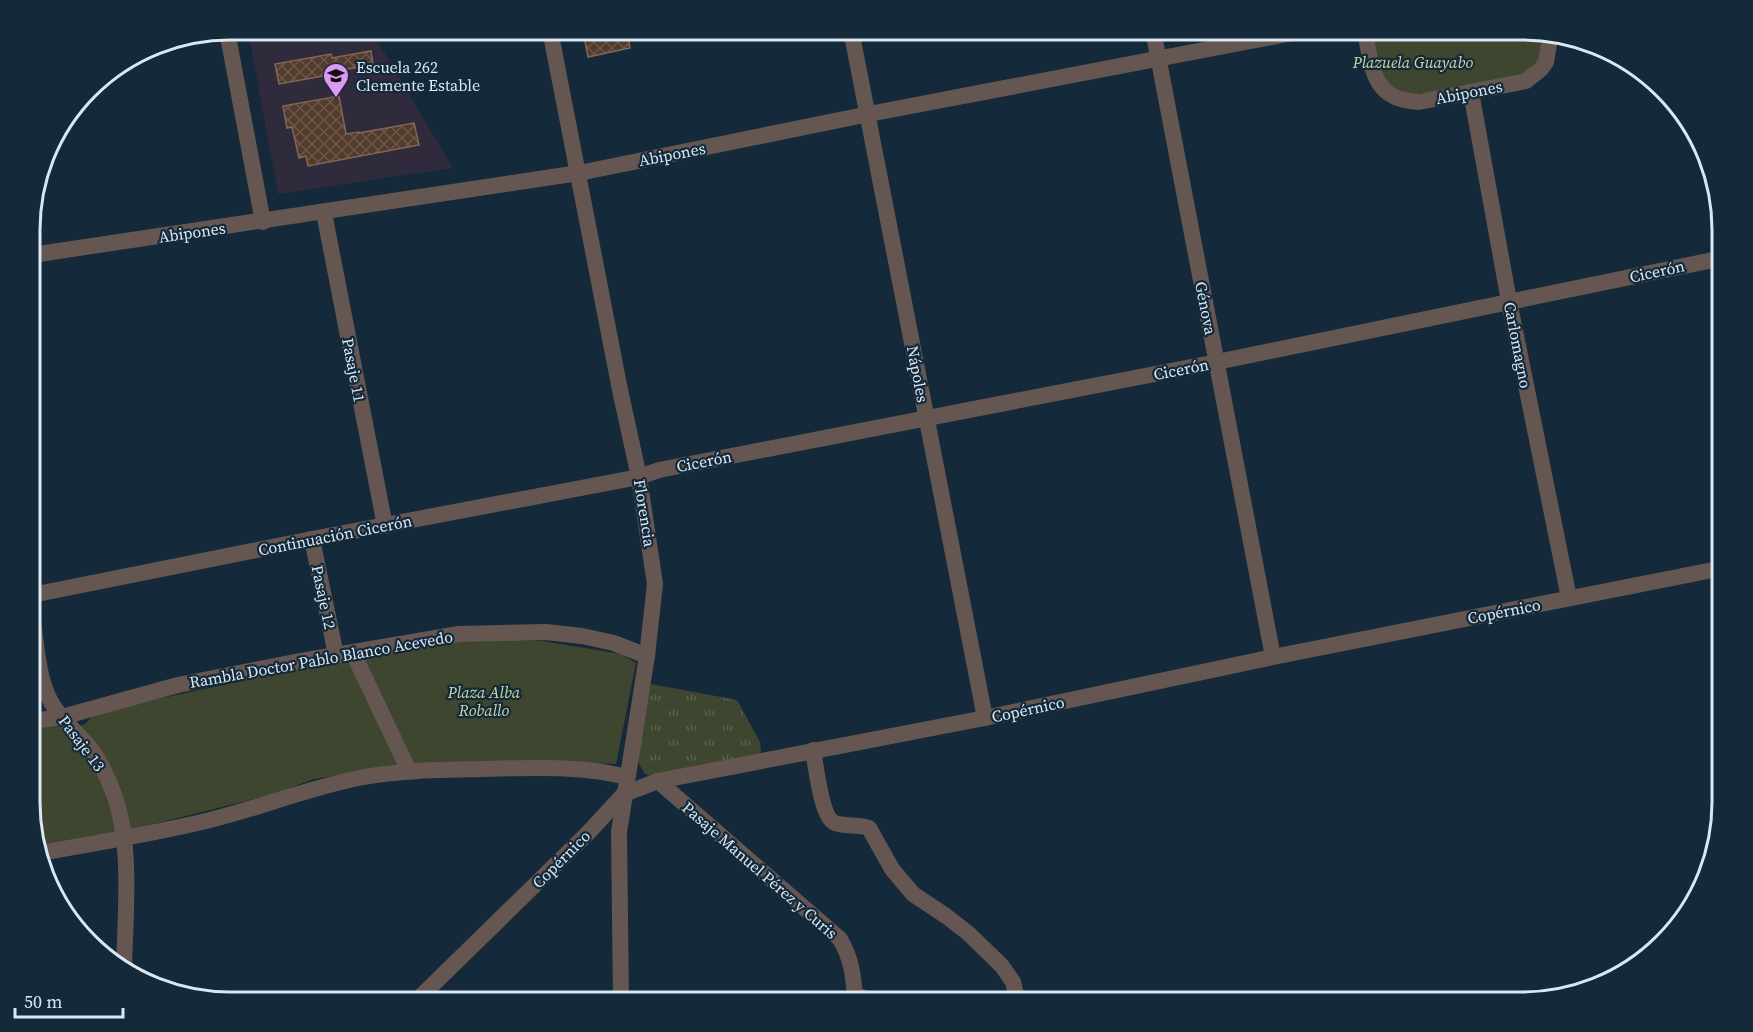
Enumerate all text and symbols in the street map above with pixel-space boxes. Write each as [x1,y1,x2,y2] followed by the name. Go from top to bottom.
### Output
[1352,51,1474,73] park label: Plazuela Guayabo
[356,56,480,96] place label: Escuela 262 Clemente Estable
[321,61,351,99] school or university icon: Escuela 262 Clemente Estable
[1434,75,1504,109] street label: Abipones
[637,137,707,171] street label: Abipones
[157,216,227,248] street label: Abipones
[1627,254,1687,288] street label: Cicerón
[1190,280,1222,337] street label: Génova
[1499,300,1537,390] street label: Carlomagno
[337,336,371,404] street label: Pasaje 11
[902,344,934,404] street label: Nápoles
[1151,353,1211,385] street label: Cicerón
[674,445,734,477] street label: Cicerón
[629,478,661,549] street label: Florencia
[256,509,414,561] street label: Continuación Cicerón
[306,563,342,631] street label: Pasaje 12
[1466,593,1543,629] street label: Copérnico
[187,625,455,693] street label: Rambla Doctor Pablo Blanco Acevedo
[447,681,521,721] park label: Plaza Alba Roballo
[989,691,1067,727] street label: Copérnico
[54,710,110,776] street label: Pasaje 13
[678,796,842,944] street label: Pasaje Manuel Pérez y Curis
[527,825,595,893] street label: Copérnico
[15,981,123,1019] scale bar
[24,989,62,1014] text: 50 m

